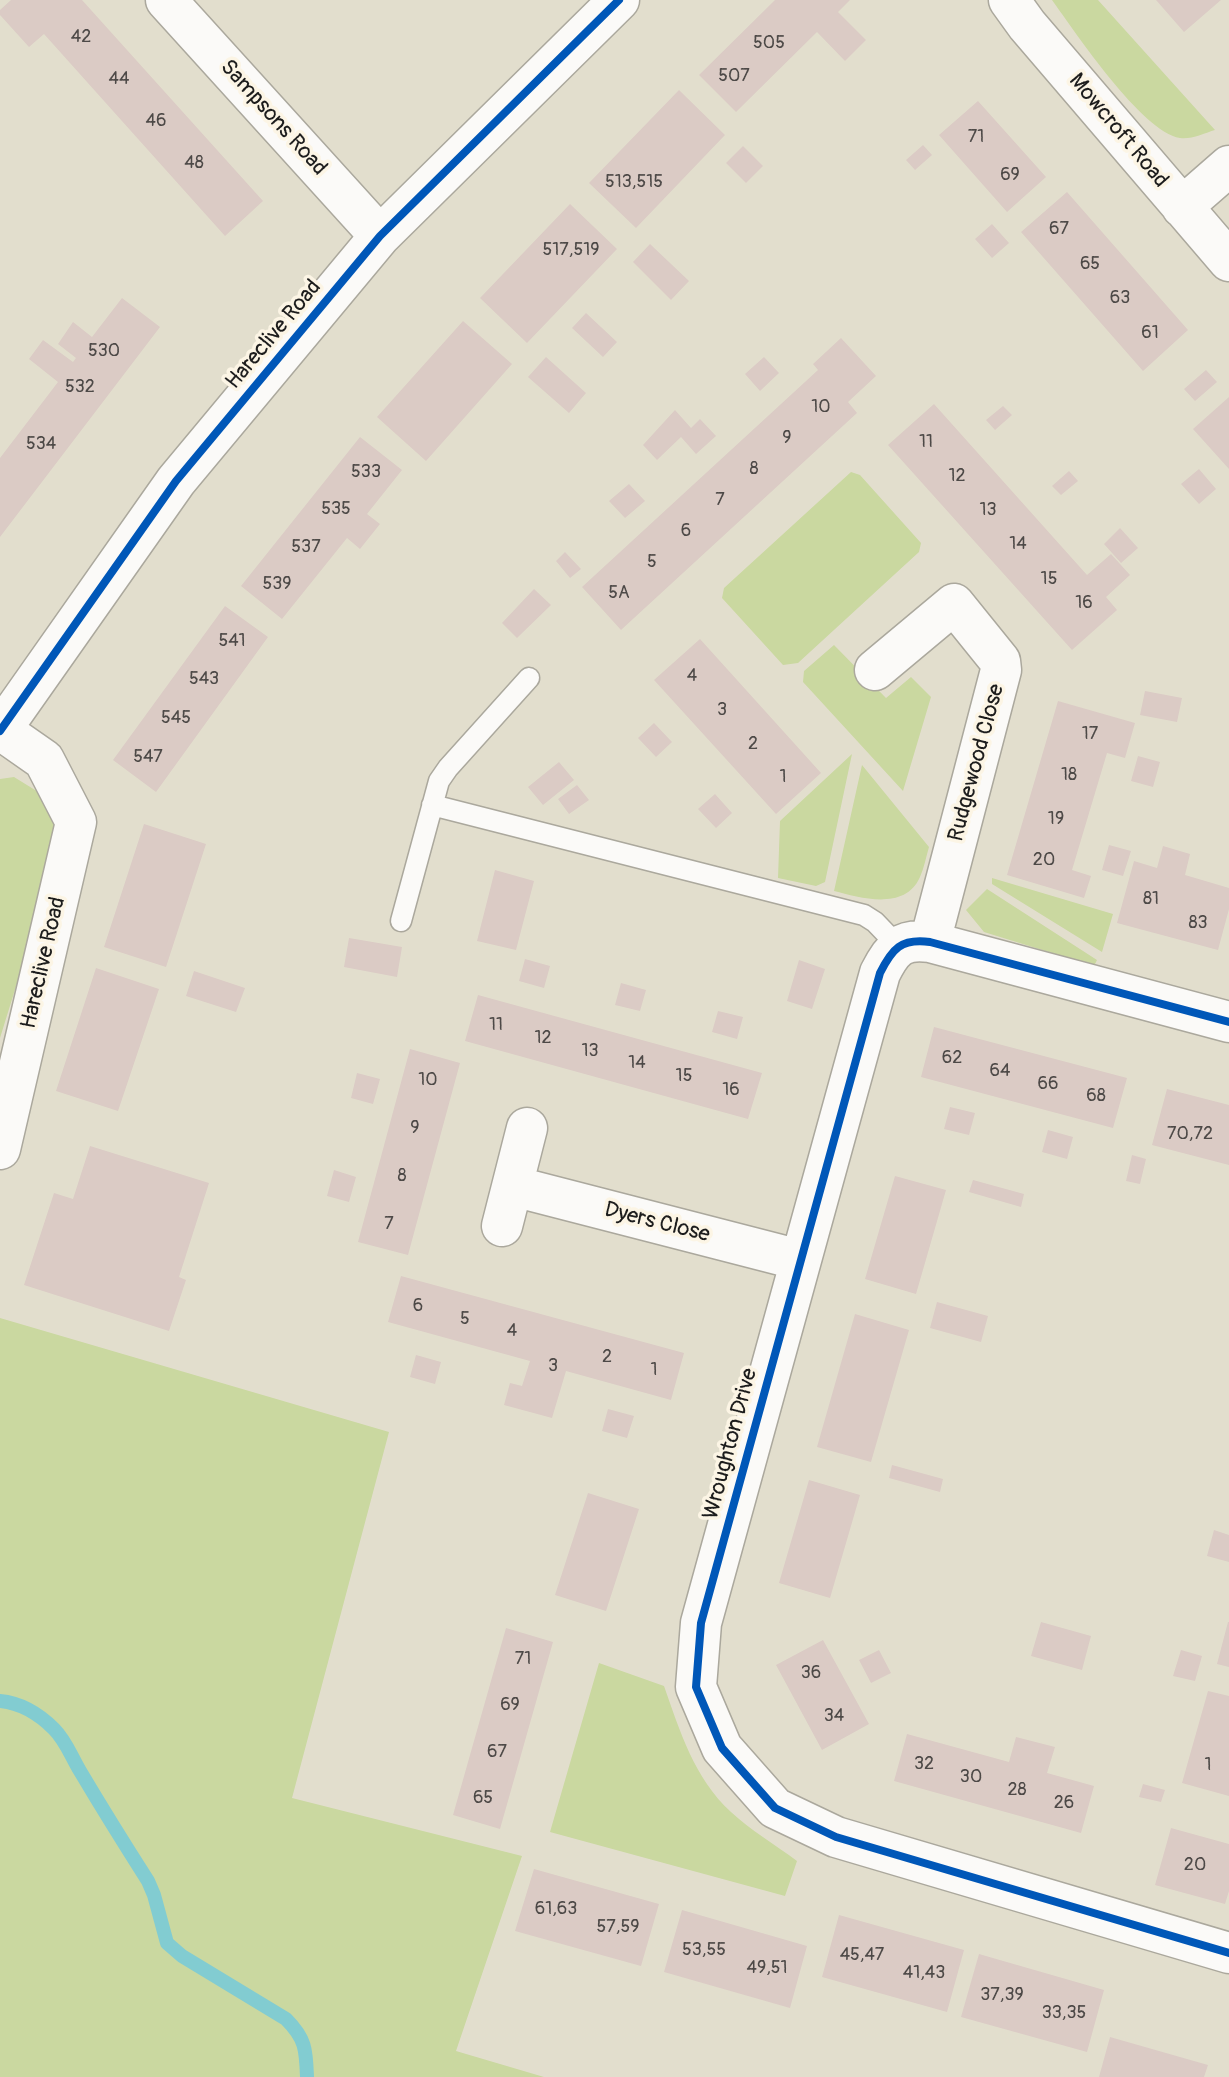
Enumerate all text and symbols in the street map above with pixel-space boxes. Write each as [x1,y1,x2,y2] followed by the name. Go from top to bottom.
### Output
[71,26,91,48] house number: 42
[753,32,785,54] house number: 505
[214,55,332,181] street label: Sampsons Road
[718,65,750,87] house number: 507
[109,68,129,90] house number: 44
[1063,69,1173,193] street label: Mowcroft Road
[146,110,166,132] house number: 46
[968,126,984,148] house number: 71
[184,152,204,174] house number: 48
[1000,164,1020,186] house number: 69
[605,171,663,193] house number: 513,515
[1049,218,1069,240] house number: 67
[543,239,599,261] house number: 517,519
[1080,253,1100,275] house number: 65
[221,275,327,395] street label: Hareclive Road
[1110,287,1130,309] house number: 63
[1141,322,1159,344] house number: 61
[88,340,120,362] house number: 530
[65,376,95,398] house number: 532
[811,396,831,418] house number: 10
[782,427,792,449] house number: 9
[919,431,933,453] house number: 11
[26,433,56,455] house number: 534
[749,458,759,480] house number: 8
[351,461,381,483] house number: 533
[948,465,966,487] house number: 12
[715,489,725,511] house number: 7
[321,498,351,520] house number: 535
[979,499,997,521] house number: 13
[681,520,691,542] house number: 6
[1009,533,1027,555] house number: 14
[291,536,321,558] house number: 537
[647,551,657,573] house number: 5
[1041,568,1057,590] house number: 15
[262,573,292,595] house number: 539
[608,582,630,604] house number: 5A
[1075,592,1093,614] house number: 16
[218,630,246,652] house number: 541
[687,665,697,687] house number: 4
[189,668,219,690] house number: 543
[943,681,1011,845] street label: Rudgewood Close
[717,699,727,721] house number: 3
[161,707,191,729] house number: 545
[1082,723,1098,745] house number: 17
[748,733,758,755] house number: 2
[133,746,163,768] house number: 547
[1061,764,1077,786] house number: 18
[779,766,787,788] house number: 1
[1048,808,1064,830] house number: 19
[1033,849,1055,871] house number: 20
[1143,888,1159,910] house number: 81
[16,895,72,1031] street label: Hareclive Road
[1188,912,1208,934] house number: 83
[489,1014,503,1036] house number: 11
[534,1027,552,1049] house number: 12
[581,1040,599,1062] house number: 13
[942,1047,962,1069] house number: 62
[628,1052,646,1074] house number: 14
[990,1060,1010,1082] house number: 64
[676,1065,692,1087] house number: 15
[418,1069,438,1091] house number: 10
[1038,1073,1058,1095] house number: 66
[722,1079,740,1101] house number: 16
[1086,1085,1106,1107] house number: 68
[410,1117,420,1139] house number: 9
[1167,1123,1213,1145] house number: 70,72
[397,1165,407,1187] house number: 8
[602,1197,712,1249] street label: Dyers Close
[384,1213,394,1235] house number: 7
[413,1295,423,1317] house number: 6
[460,1308,470,1330] house number: 5
[507,1320,517,1342] house number: 4
[602,1346,612,1368] house number: 2
[548,1355,558,1377] house number: 3
[650,1359,658,1381] house number: 1
[698,1366,764,1522] street label: Wroughton Drive
[515,1648,531,1670] house number: 71
[801,1662,821,1684] house number: 36
[500,1694,520,1716] house number: 69
[824,1705,844,1727] house number: 34
[487,1741,507,1763] house number: 67
[914,1753,934,1775] house number: 32
[1204,1754,1212,1776] house number: 1
[960,1766,982,1788] house number: 30
[1007,1779,1027,1801] house number: 28
[473,1787,493,1809] house number: 65
[1054,1792,1074,1814] house number: 26
[1184,1854,1206,1876] house number: 20
[535,1898,577,1920] house number: 61,63
[597,1916,639,1938] house number: 57,59
[682,1939,726,1961] house number: 53,55
[840,1944,884,1966] house number: 45,47
[746,1957,788,1979] house number: 49,51
[903,1962,945,1984] house number: 41,43
[980,1984,1024,2006] house number: 37,39
[1042,2002,1086,2024] house number: 33,35

